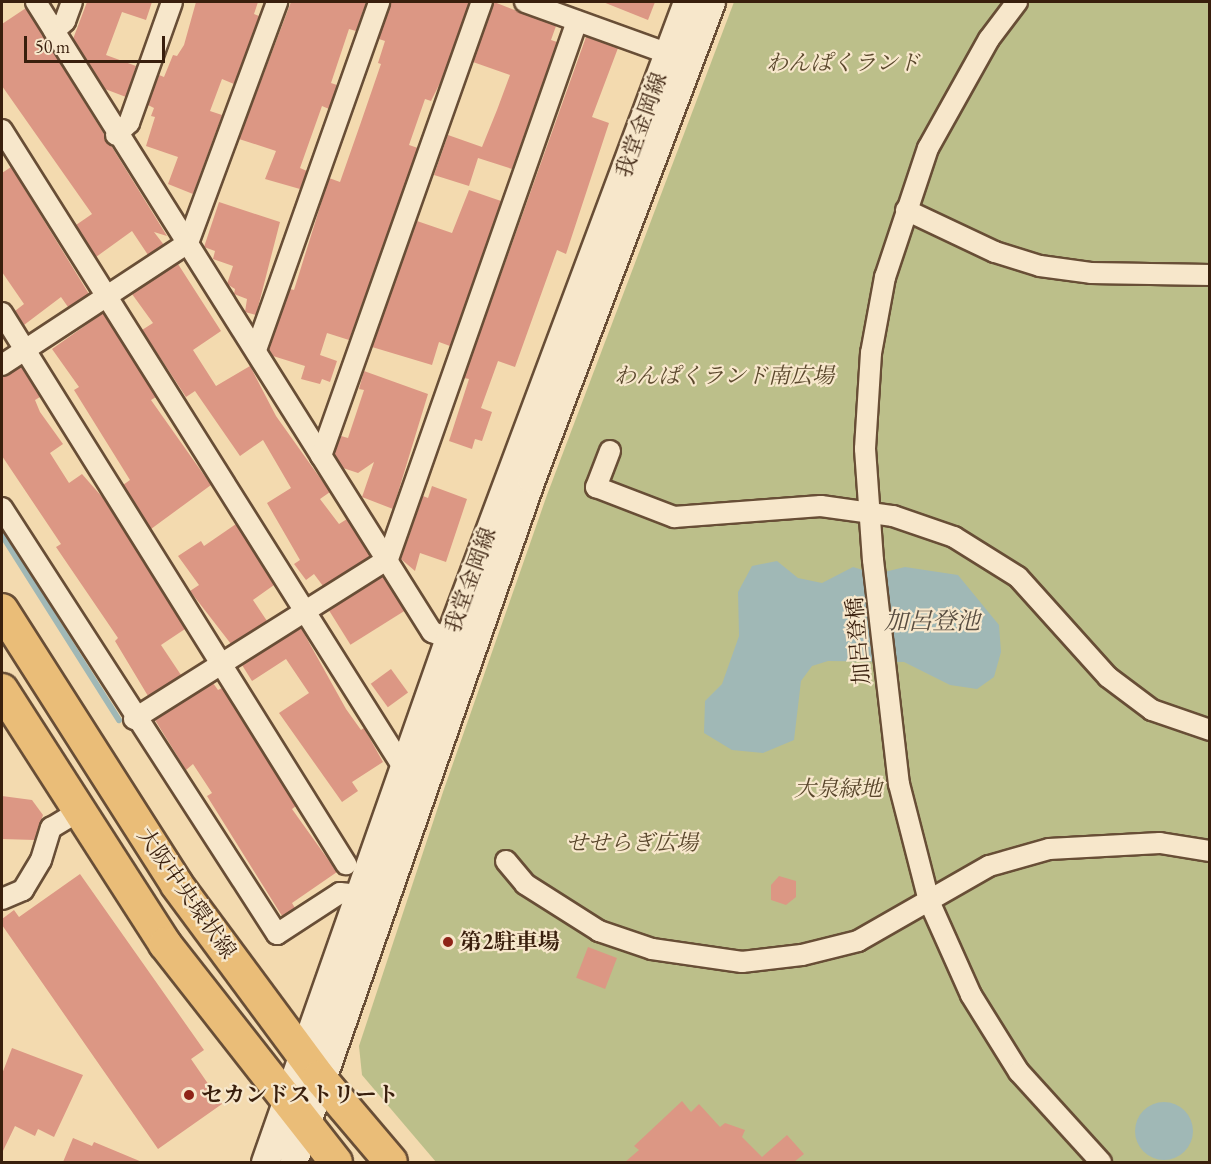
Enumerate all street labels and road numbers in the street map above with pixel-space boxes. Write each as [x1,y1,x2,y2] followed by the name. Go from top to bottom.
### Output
[610,69,672,181] street label: 我堂金岡線
[439,524,501,636] street label: 我堂金岡線
[841,596,875,686] street label: 加呂登橋
[132,822,242,964] street label: 大阪中央環状線

